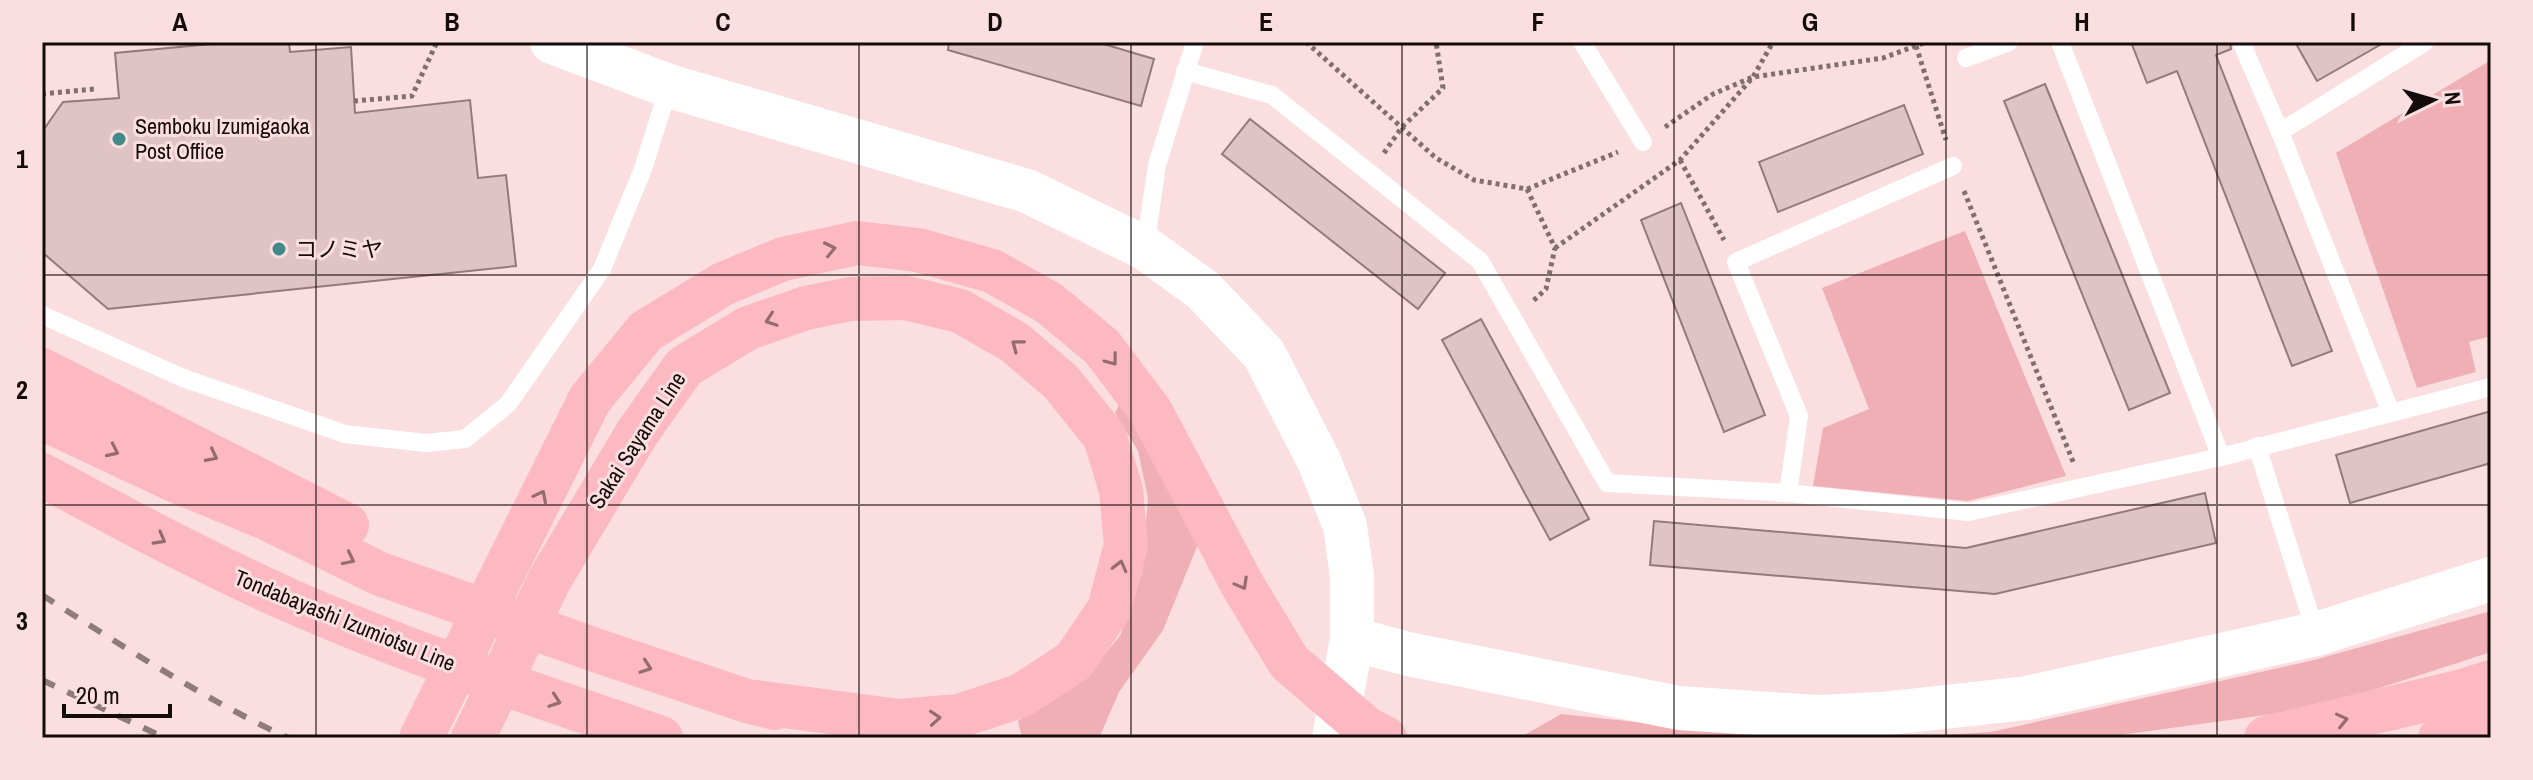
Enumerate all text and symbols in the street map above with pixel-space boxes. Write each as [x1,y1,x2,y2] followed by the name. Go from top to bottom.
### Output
[172,4,188,39] text: A
[444,4,460,39] text: B
[715,4,731,39] text: C
[987,4,1003,39] text: D
[1259,4,1273,39] text: E
[1531,4,1545,39] text: F
[1802,4,1818,39] text: G
[2074,4,2090,39] text: H
[2350,4,2356,39] text: I
[2393,60,2473,140] north arrow
[2437,90,2468,106] text: N
[135,111,309,166] place label: Semboku Izumigaoka Post Office
[110,130,128,148] marker: Semboku Izumigaoka Post Office
[16,141,28,176] text: 1
[295,234,383,264] place label: コノミヤ
[270,240,288,258] marker: コノミヤ
[823,241,836,258] one-way arrow
[765,310,779,327] one-way arrow
[1011,341,1026,355] one-way arrow
[1102,351,1116,366] one-way arrow
[582,366,692,514] street label: Sakai Sayama Line
[16,372,28,407] text: 2
[104,442,119,458] one-way arrow
[203,446,218,461] one-way arrow
[531,489,547,504] one-way arrow
[151,529,165,545] one-way arrow
[341,549,356,565] one-way arrow
[1111,559,1128,573] one-way arrow
[230,562,460,678] street label: Tondabayashi Izumiotsu Line
[1233,576,1248,590] one-way arrow
[16,603,28,638] text: 3
[638,658,652,674] one-way arrow
[64,668,170,718] scale bar
[76,679,120,711] text: 20 m
[547,691,561,708] one-way arrow
[929,710,942,727] one-way arrow
[2334,712,2348,729] one-way arrow

